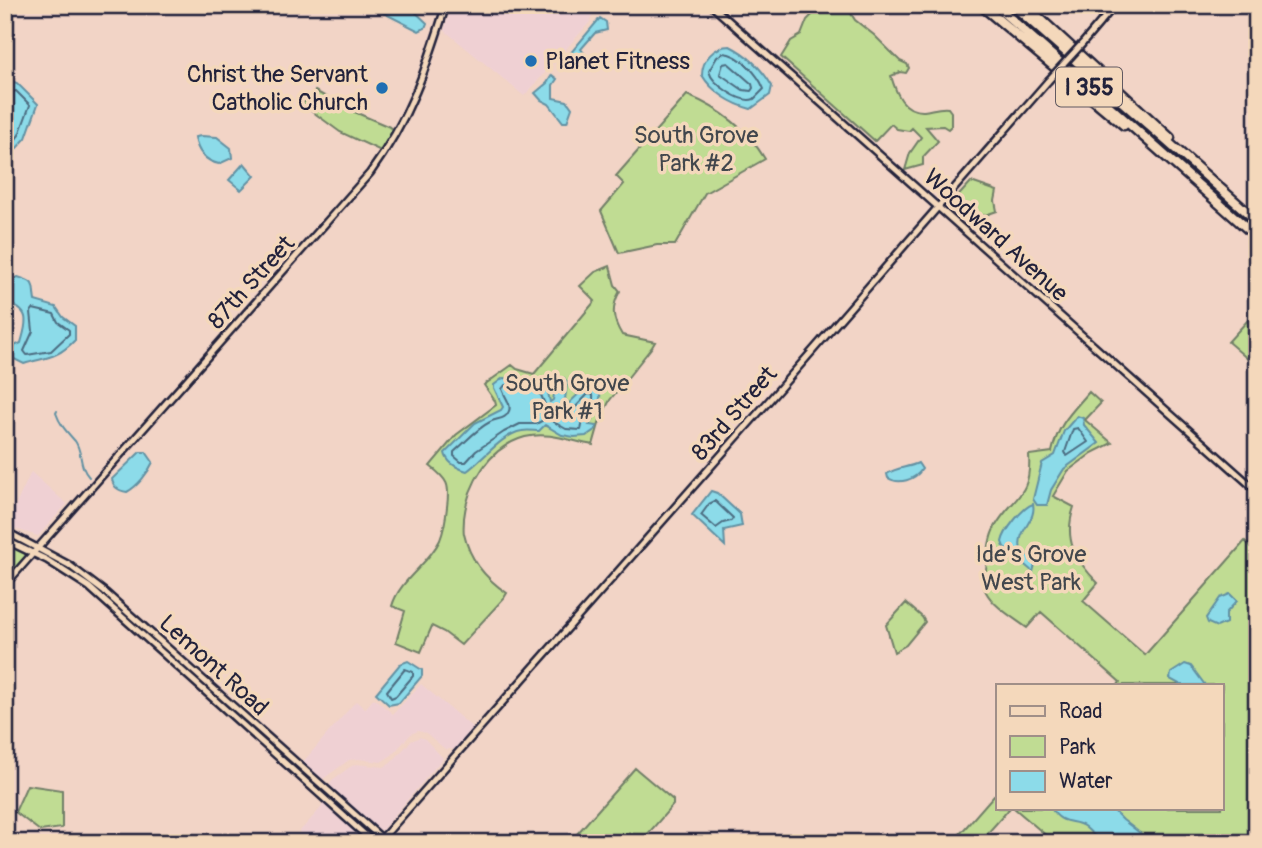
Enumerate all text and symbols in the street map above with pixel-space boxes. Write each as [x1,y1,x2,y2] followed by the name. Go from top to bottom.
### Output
[545,47,690,76] place label: Planet Fitness
[523,53,539,69] marker: Planet Fitness
[187,60,368,117] place label: Christ the Servant Catholic Church
[1056,68,1122,106] road number: I 355
[374,80,390,96] marker: Christ the Servant Catholic Church
[634,121,758,178] park label: South Grove Park #2
[918,163,1074,308] street label: Woodward Avenue
[202,229,301,335] street label: 87th Street
[686,360,783,466] street label: 83rd Street
[505,369,629,426] park label: South Grove Park #1
[976,540,1087,597] park label: Ide's Grove West Park
[153,609,274,722] street label: Lemont Road
[996,684,1224,810] legend
[1059,698,1103,725] text: Road
[1059,734,1096,761] text: Park
[1059,768,1113,795] text: Water

